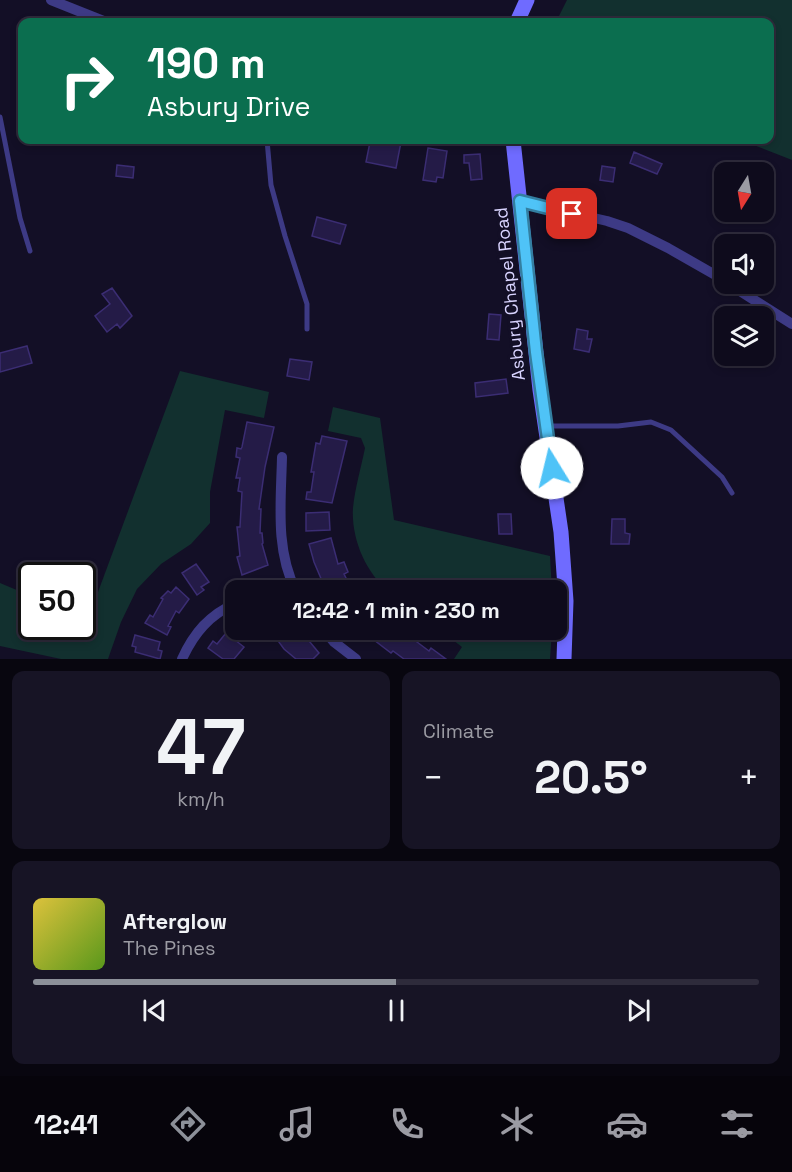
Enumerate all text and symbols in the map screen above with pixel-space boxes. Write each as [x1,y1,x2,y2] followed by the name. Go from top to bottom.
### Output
[147,37,266,90] text: 190 m
[48,42,126,120] icon: right
[147,89,310,124] text: Asbury Drive
[714,162,774,222] north arrow
[714,162,774,366] map controls
[546,188,597,239] pin
[555,197,588,230] icon: arrive
[489,206,530,382] street label: Asbury Chapel Road
[714,234,774,294] button: sound
[714,306,774,366] button: layers
[520,436,584,500] position arrow
[18,562,96,640] speed limit sign: 50
[292,596,500,624] text: 12:42 · 1 min · 230 m
[156,697,246,797] text: 47
[423,718,494,744] text: Climate
[534,749,648,806] text: 20.5°
[423,757,443,799] text: −
[739,757,759,799] text: +
[177,786,225,812] text: km/h
[123,907,227,935] text: Afterglow
[123,935,216,961] text: The Pines
[138,994,171,1027] icon: previous
[380,994,413,1027] icon: pause
[622,994,655,1027] icon: next
[167,1103,209,1145] icon: directions
[276,1103,318,1145] icon: music
[386,1103,428,1145] icon: phone
[496,1103,538,1145] icon: climate
[606,1103,648,1145] icon: car
[716,1103,758,1145] icon: filters
[34,1107,99,1142] text: 12:41

